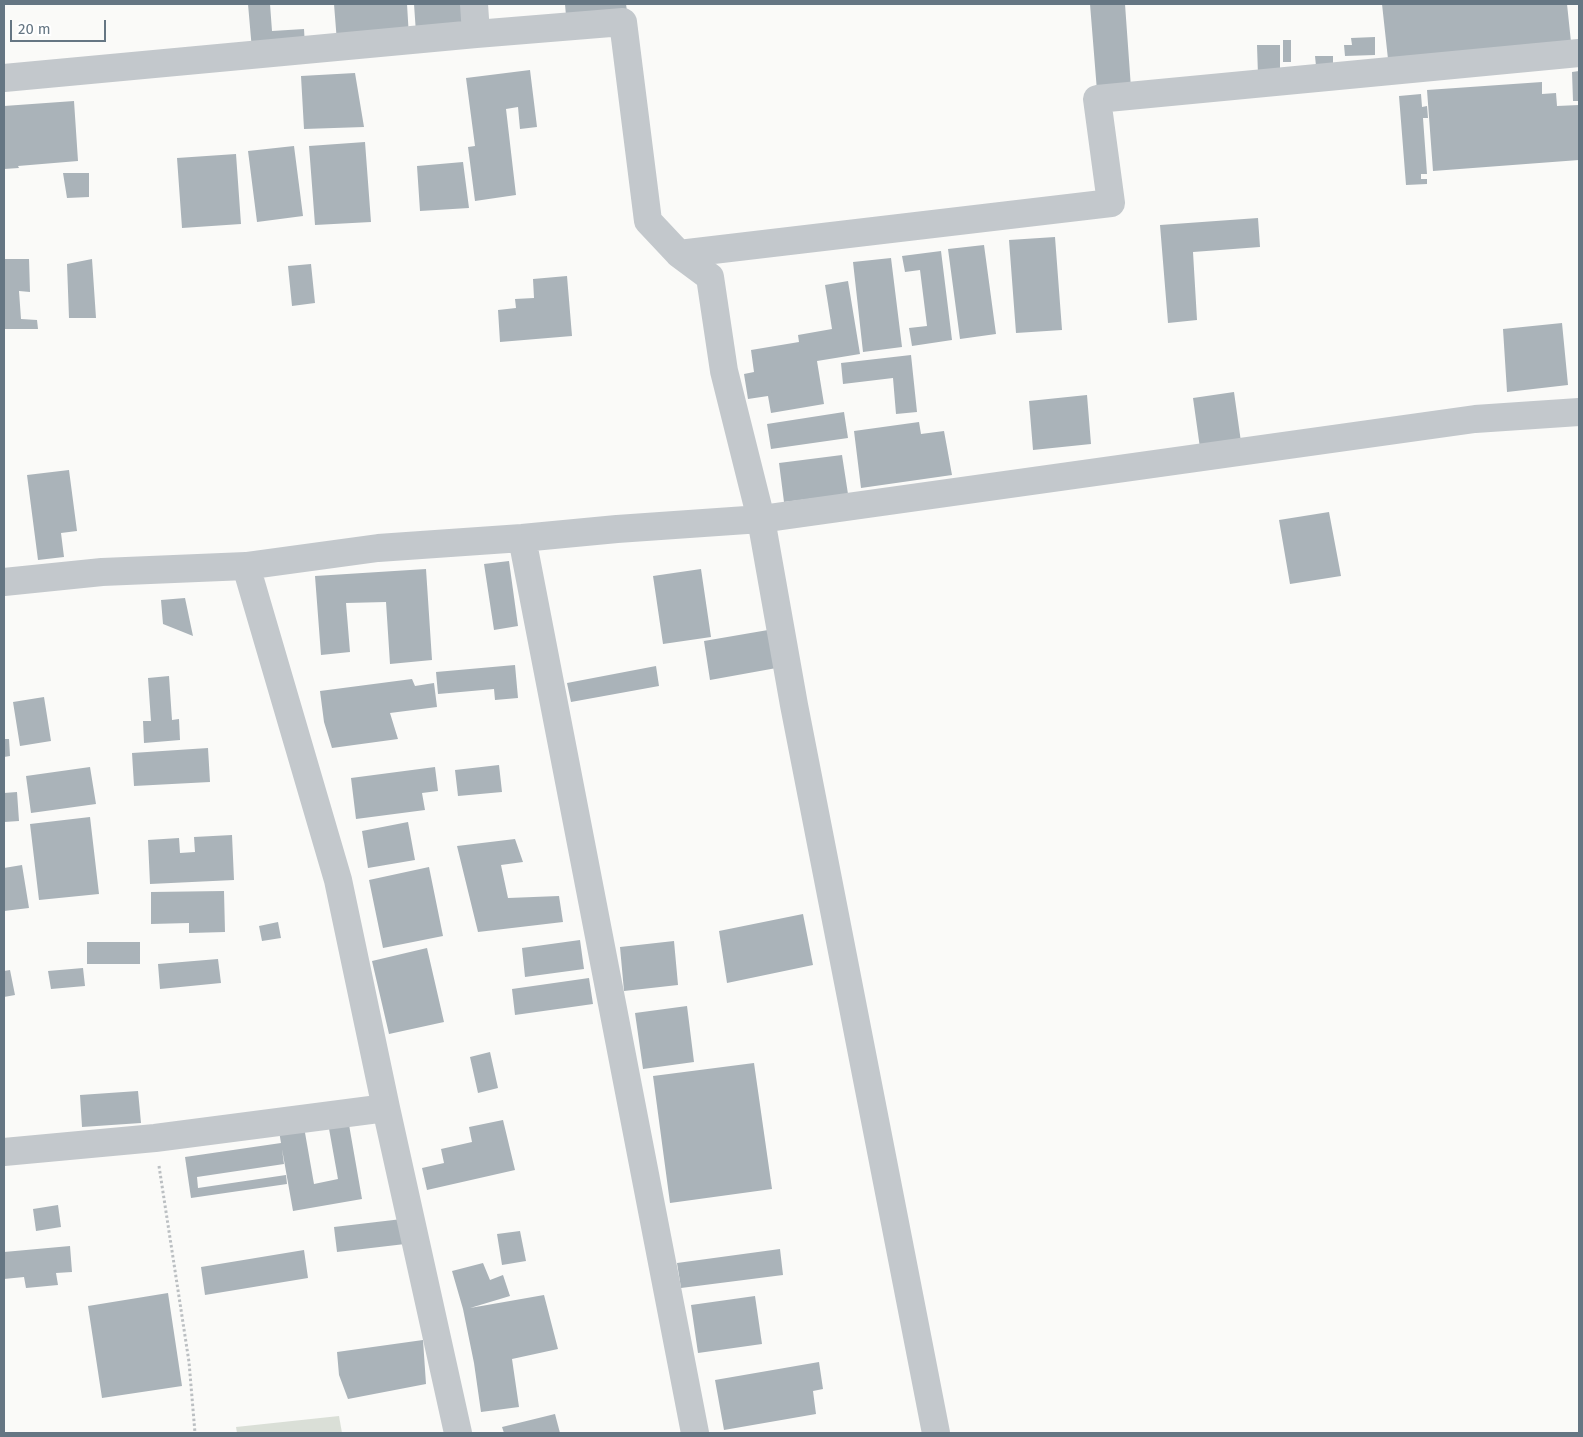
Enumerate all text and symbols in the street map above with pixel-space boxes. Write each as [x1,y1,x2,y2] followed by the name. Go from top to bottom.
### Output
[12,10,109,42] scale bar
[18,20,51,38] text: 20 m

